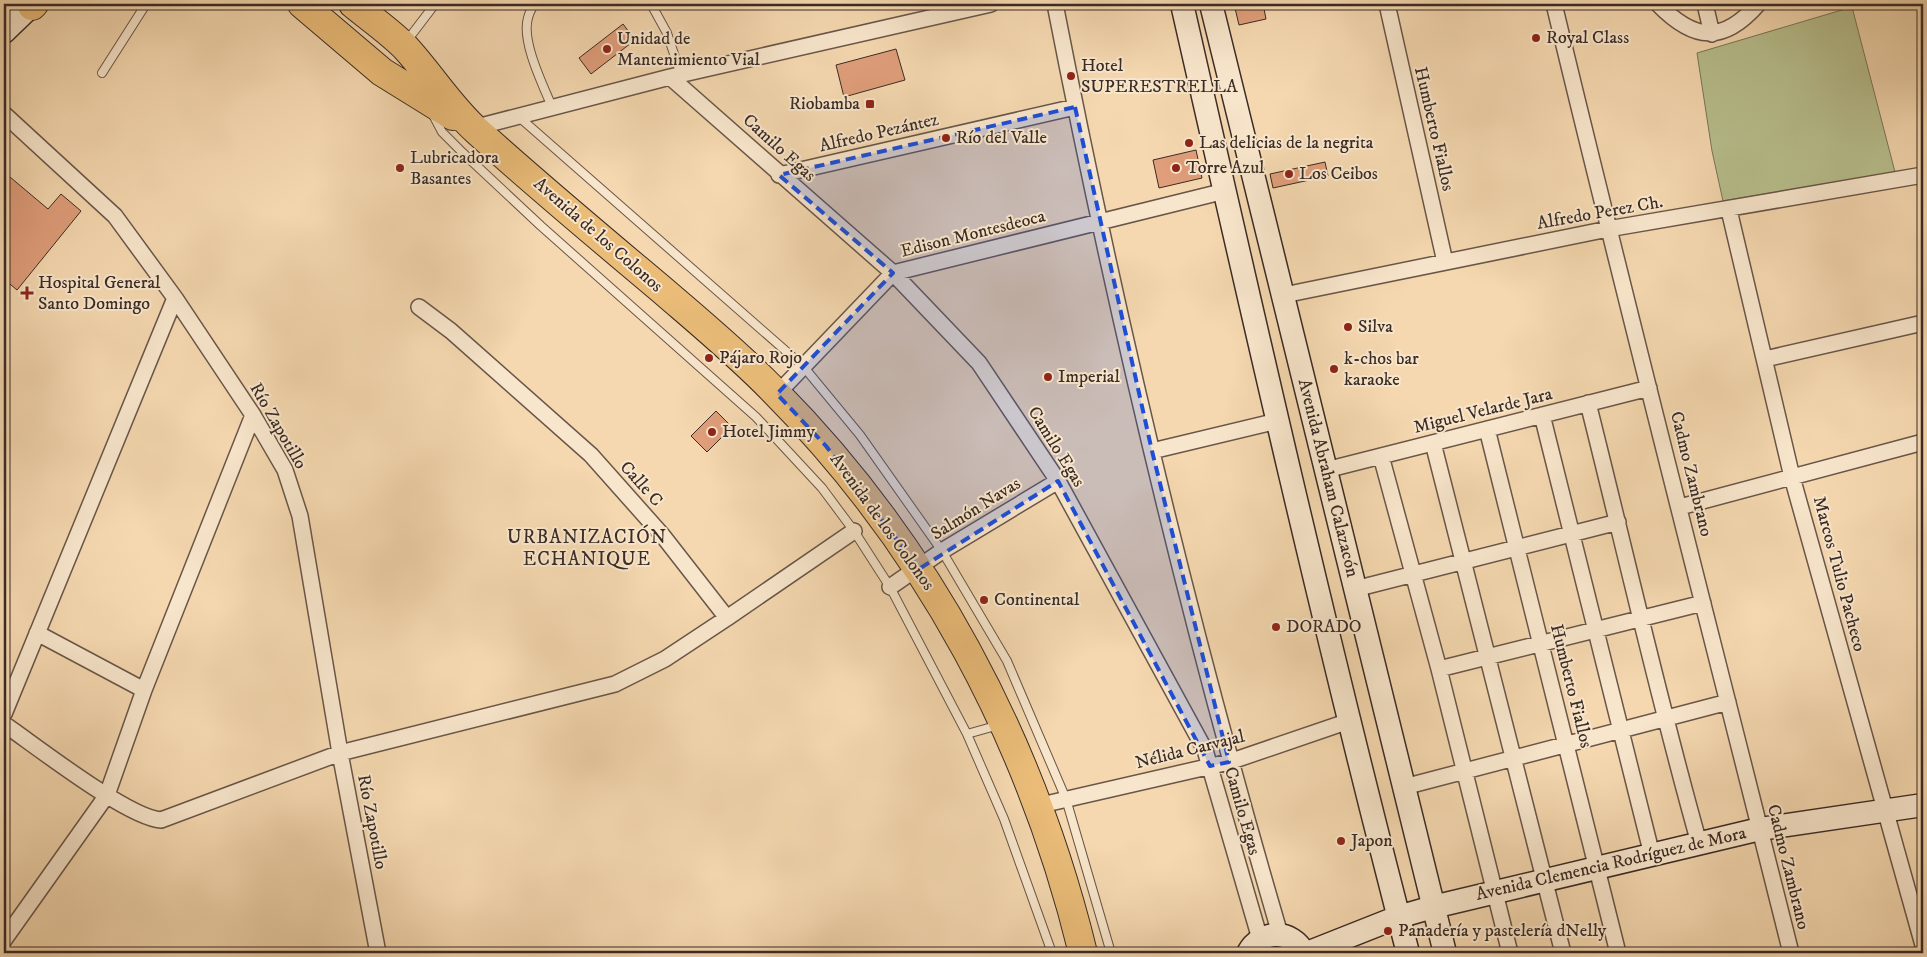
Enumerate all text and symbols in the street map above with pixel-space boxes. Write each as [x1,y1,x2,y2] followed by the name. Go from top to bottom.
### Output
[1546,27,1629,49] place label: Royal Class
[617,28,761,71] place label: Unidad de Mantenimiento Vial
[1530,32,1542,44] marker: Royal Class
[601,43,613,55] marker: Unidad de Mantenimiento Vial
[1081,55,1238,98] place label: Hotel SUPERESTRELLA
[1409,65,1459,193] street label: Humberto Fiallos
[1065,70,1077,82] marker: Hotel SUPERESTRELLA
[789,93,860,115] place label: Riobamba
[864,98,876,110] marker: Riobamba
[738,109,820,187] street label: Camilo Egas
[817,109,941,157] street label: Alfredo Pezántez
[956,127,1047,149] place label: Río del Valle
[940,132,952,144] marker: Río del Valle
[1199,132,1374,154] place label: Las delicias de la negrita
[1183,137,1195,149] marker: Las delicias de la negrita
[410,147,499,190] place label: Lubricadora Basantes
[1186,157,1265,179] place label: Torre Azul
[394,162,406,174] marker: Lubricadora Basantes
[1170,162,1182,174] marker: Torre Azul
[1299,163,1378,185] place label: Los Ceibos
[1283,168,1295,180] marker: Los Ceibos
[529,173,667,297] street label: Avenida de los Colonos
[1535,191,1665,235] street label: Alfredo Perez Ch.
[898,205,1048,263] street label: Edison Montesdeoca
[38,272,161,315] place label: Hospital General Santo Domingo
[20,286,34,300] marker: Hospital General Santo Domingo
[1358,316,1393,338] place label: Silva
[1342,321,1354,333] marker: Silva
[719,347,802,369] place label: Pájaro Rojo
[1344,348,1419,391] place label: k-chos bar karaoke
[703,352,715,364] marker: Pájaro Rojo
[1328,363,1340,375] marker: k-chos bar karaoke
[1058,366,1120,388] place label: Imperial
[1042,371,1054,383] marker: Imperial
[1293,377,1363,580] street label: Avenida Abraham Calazacón
[244,379,312,473] street label: Río Zapotillo
[1411,383,1555,439] street label: Miguel Velarde Jara
[1023,403,1089,491] street label: Camilo Egas
[1665,409,1717,539] street label: Cadmo Zambrano
[722,421,815,443] place label: Hotel Jimmy
[706,426,718,438] marker: Hotel Jimmy
[825,449,939,595] street label: Avenida de los Colonos
[615,457,667,511] street label: Calle C
[927,473,1025,545] street label: Salmón Navas
[1808,494,1870,654] street label: Marcos Tulio Pacheco
[507,524,667,571] district label: URBANIZACIÓN ECHANIQUE
[994,589,1080,611] place label: Continental
[978,594,990,606] marker: Continental
[1286,616,1362,638] place label: DORADO
[1270,621,1282,633] marker: DORADO
[1545,622,1597,750] street label: Humberto Fiallos
[1133,726,1248,774] street label: Nélida Carvajal
[1219,764,1265,858] street label: Camilo Egas
[352,773,392,872] street label: Río Zapotillo
[1762,802,1814,932] street label: Cadmo Zambrano
[1474,822,1749,906] street label: Avenida Clemencia Rodríguez de Mora
[1349,830,1393,852] place label: Japon
[1335,835,1347,847] marker: Japon
[1398,920,1607,942] place label: Panadería y pastelería dNelly
[1382,925,1394,937] marker: Panadería y pastelería dNelly

